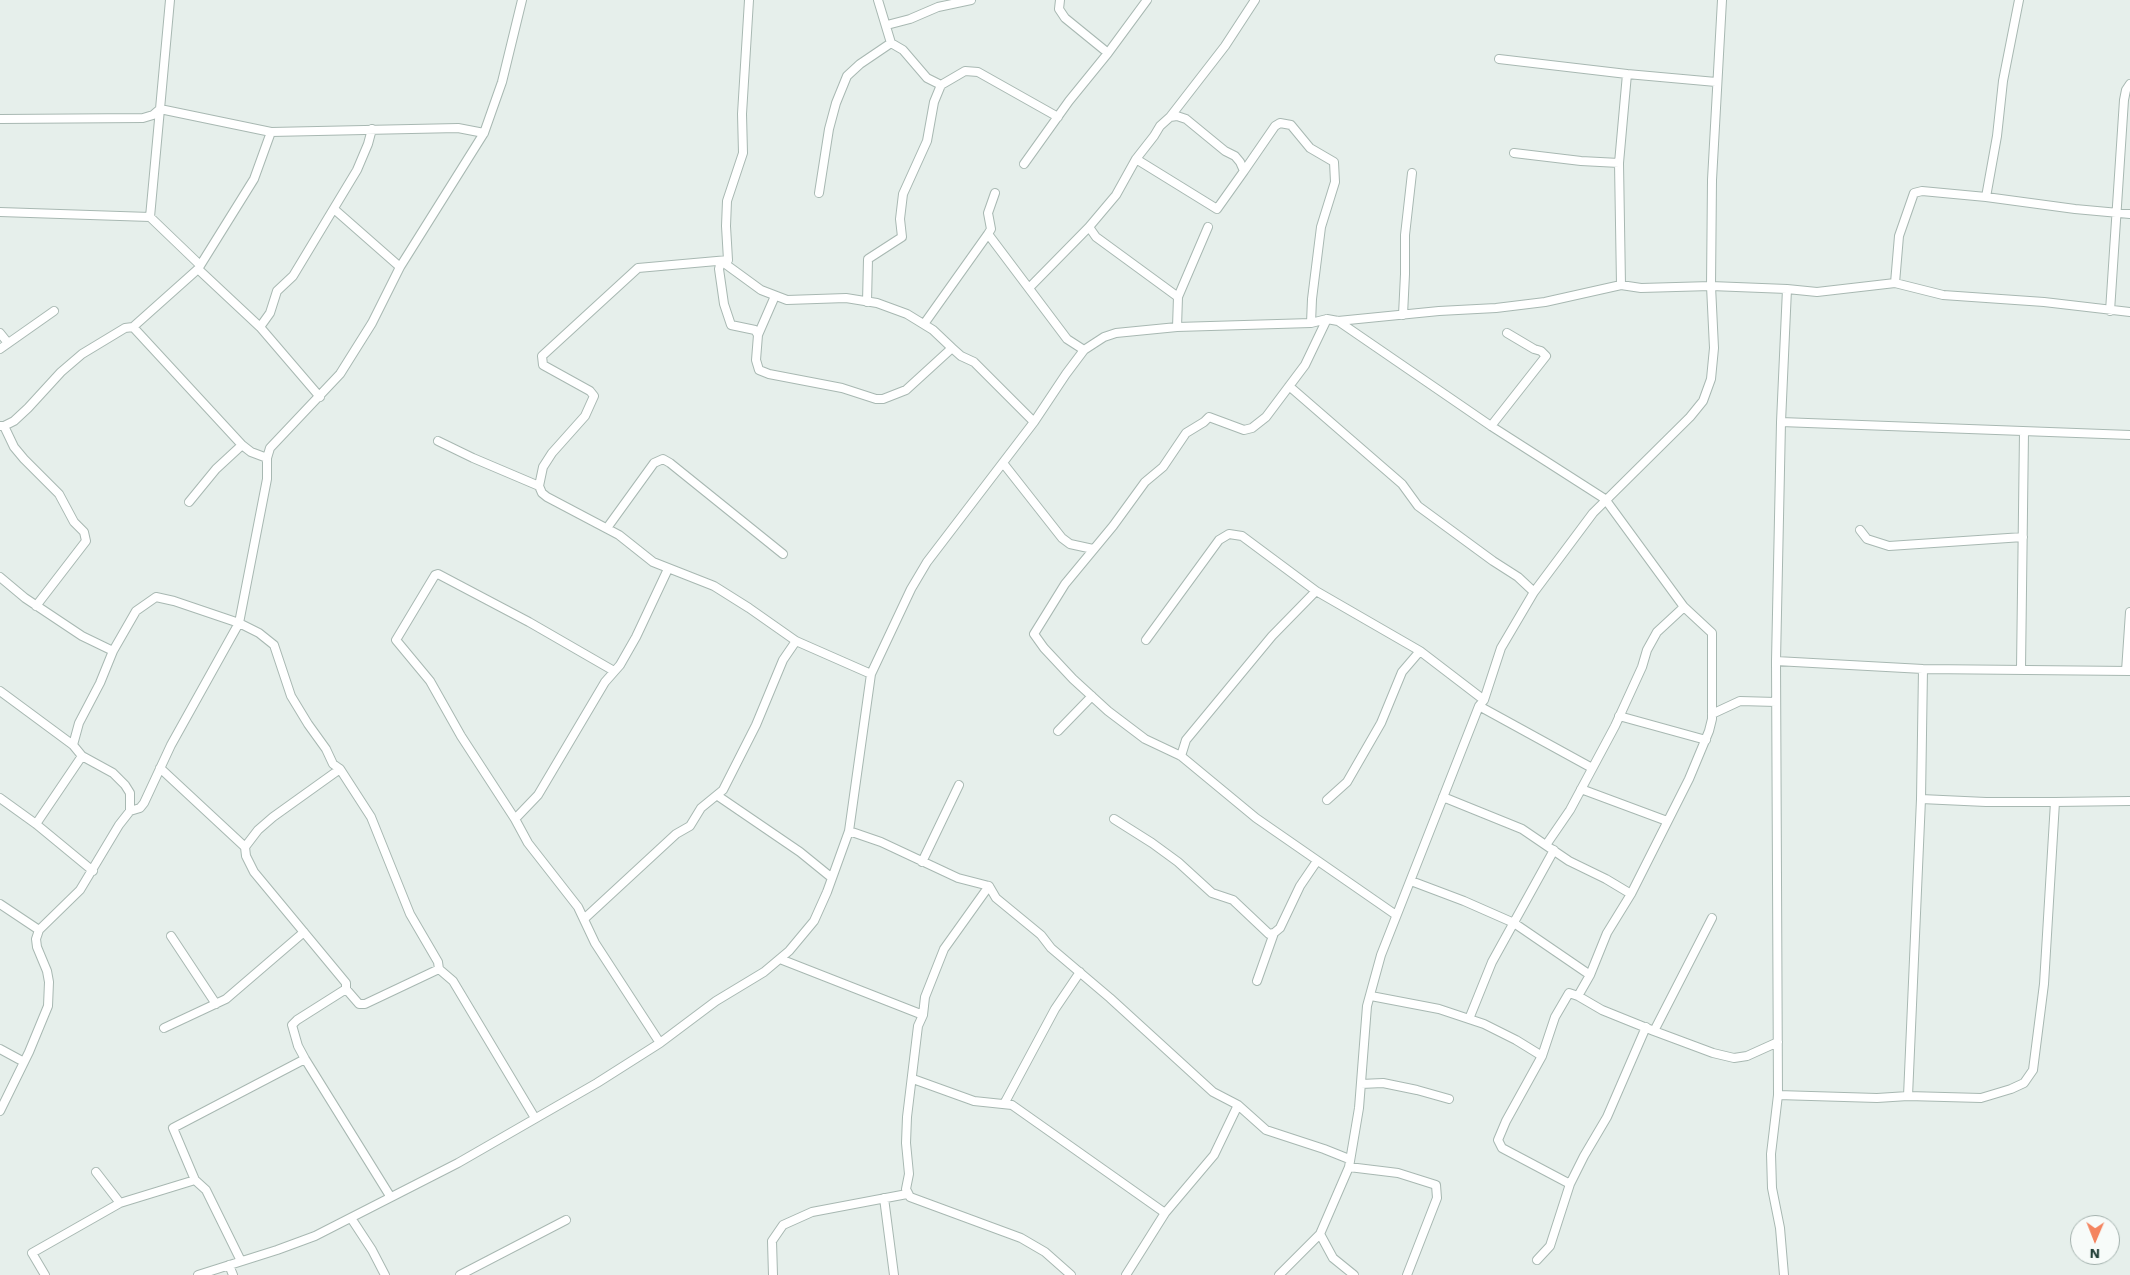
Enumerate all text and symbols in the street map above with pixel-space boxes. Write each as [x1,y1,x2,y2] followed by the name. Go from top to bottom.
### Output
[2070,1215,2120,1265] north arrow
[2089,1246,2100,1262] text: N

